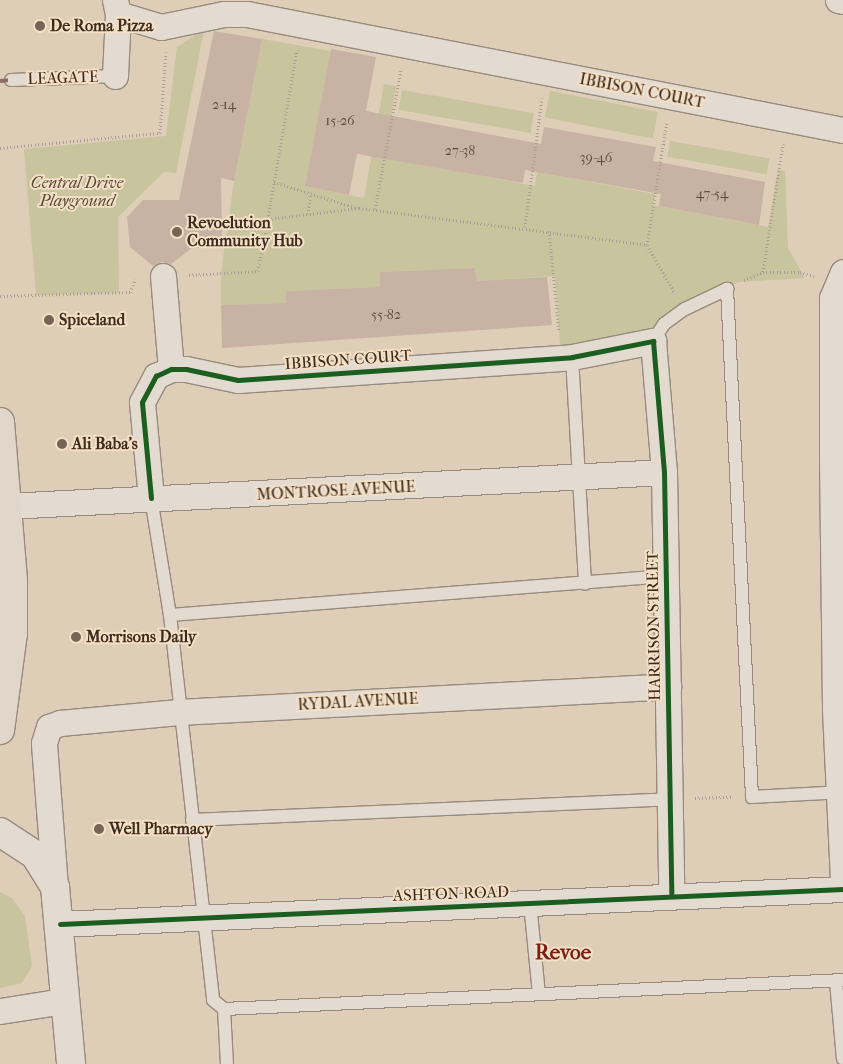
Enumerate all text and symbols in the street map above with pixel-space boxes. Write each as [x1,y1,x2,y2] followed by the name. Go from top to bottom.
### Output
[50,16,153,36] place label: De Roma Pizza
[34,20,46,32] marker: De Roma Pizza
[27,67,99,89] street label: LEAGATE
[578,69,706,113] street label: IBBISON COURT
[212,97,236,113] house number: 2-14
[325,113,355,129] house number: 15-26
[445,143,475,159] house number: 27-38
[580,150,612,166] house number: 39-46
[31,173,123,211] park label: Central Drive Playground
[696,186,728,202] house number: 47-54
[187,213,303,251] place label: Revoelution Community Hub
[171,226,183,238] marker: Revoelution Community Hub
[371,307,401,323] house number: 55-82
[59,310,125,330] place label: Spiceland
[43,314,55,326] marker: Spiceland
[284,346,412,374] street label: IBBISON COURT
[72,434,138,454] place label: Ali Baba's
[56,438,68,450] marker: Ali Baba's
[256,477,416,505] street label: MONTROSE AVENUE
[643,551,665,701] street label: HARRISON STREET
[86,627,196,647] place label: Morrisons Daily
[70,631,82,643] marker: Morrisons Daily
[297,689,419,715] street label: RYDAL AVENUE
[109,819,213,839] place label: Well Pharmacy
[93,823,105,835] marker: Well Pharmacy
[393,882,509,906] street label: ASHTON ROAD
[535,939,591,965] district label: Revoe

